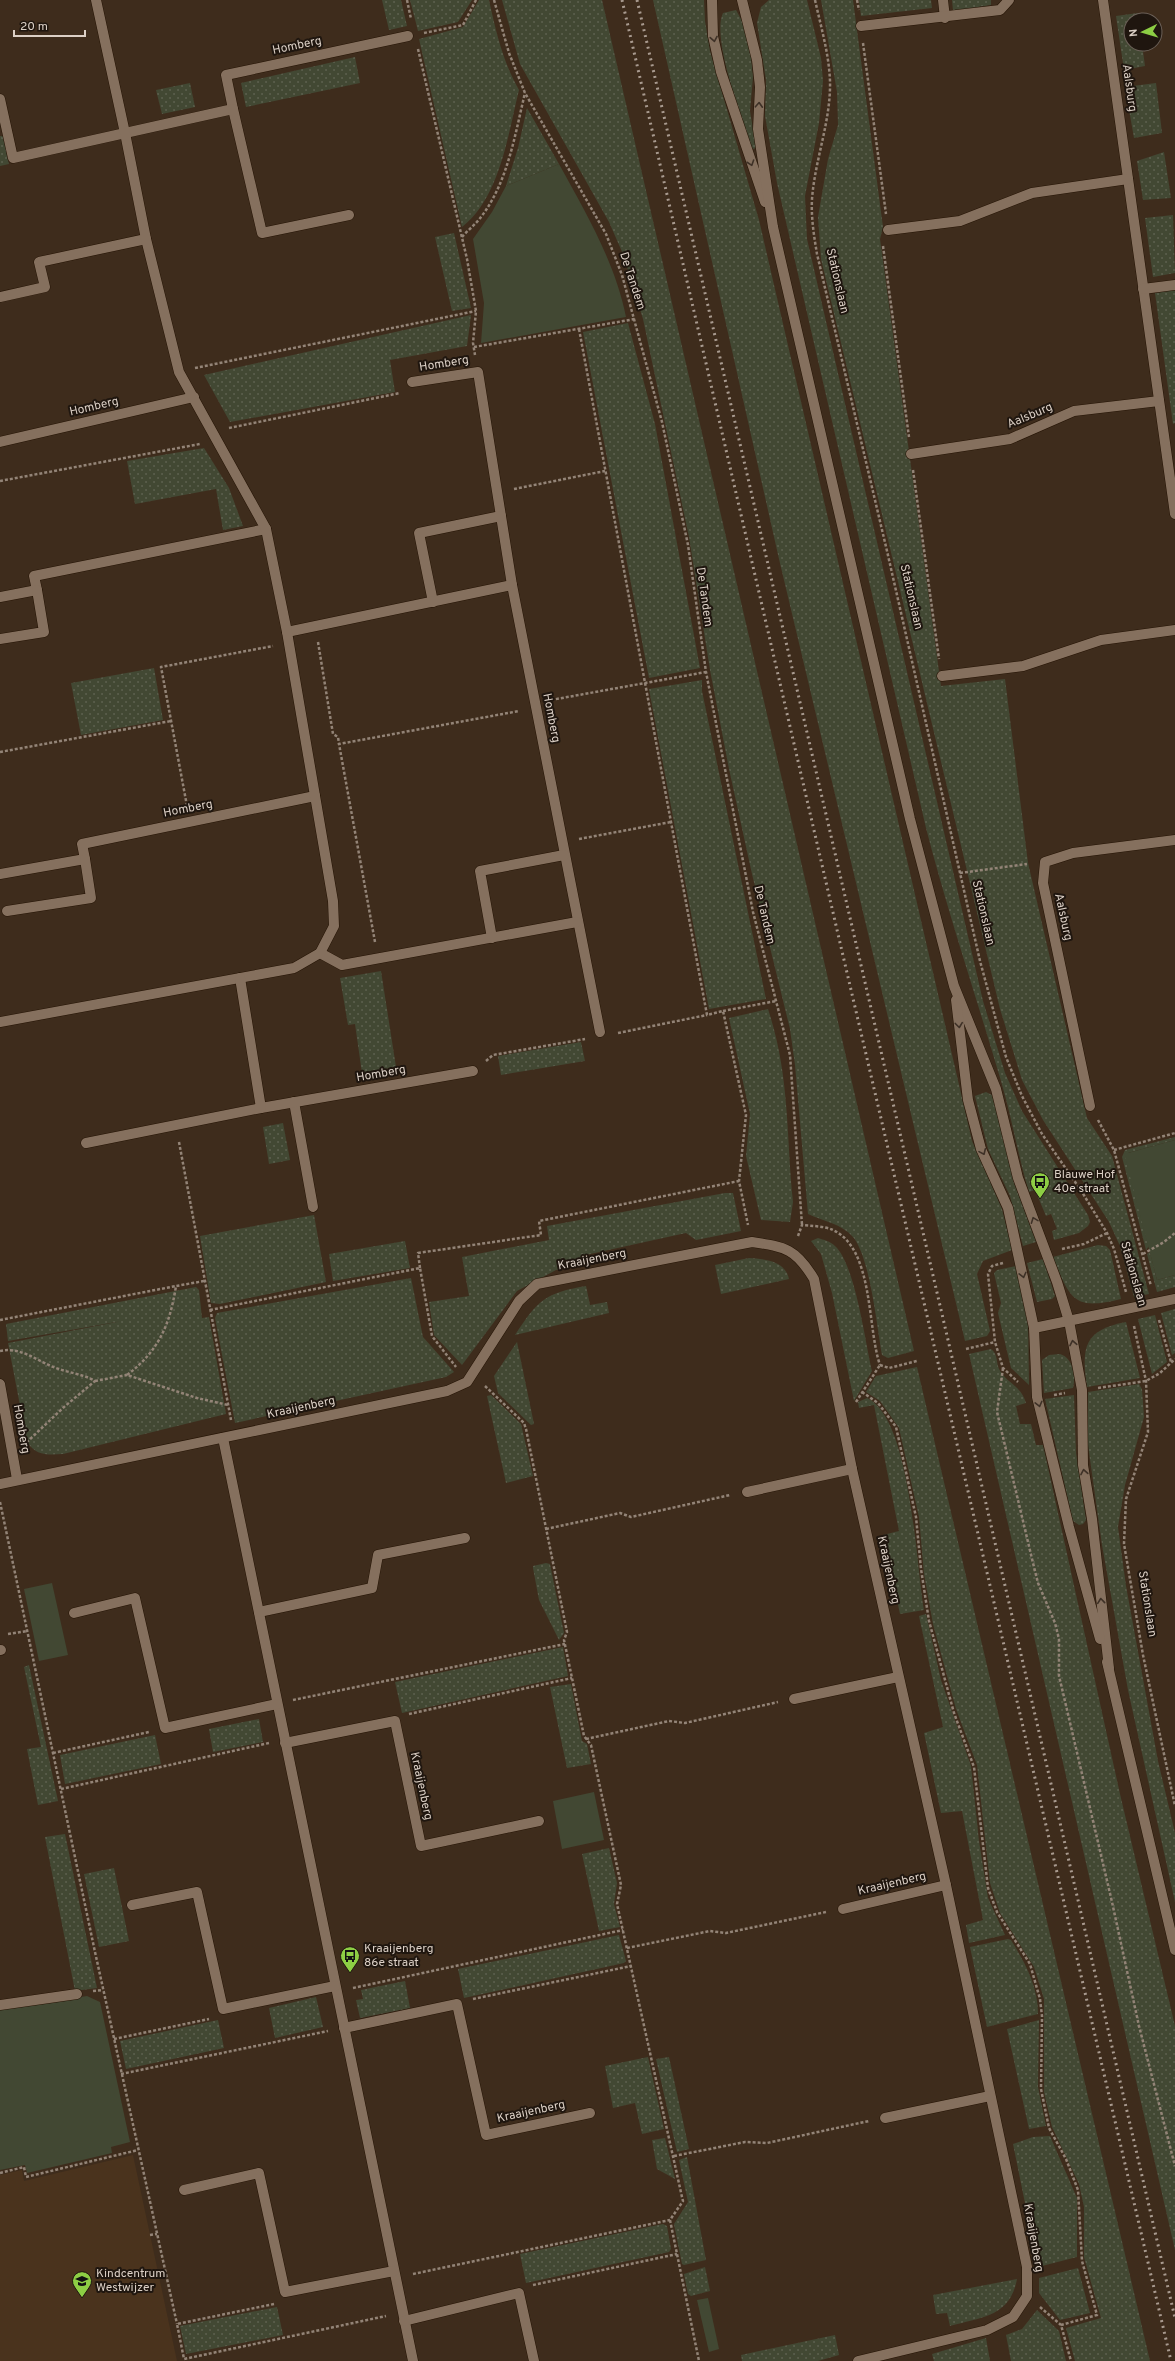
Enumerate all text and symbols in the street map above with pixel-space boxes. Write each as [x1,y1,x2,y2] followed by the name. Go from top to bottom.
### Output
[14,12,85,38] scale bar
[1123,12,1163,52] north arrow
[20,19,48,35] text: 20 m
[1127,28,1141,37] text: N
[271,33,323,59] street label: Homberg
[709,36,718,42] one-way arrow
[1118,63,1140,113] street label: Aalsburg
[755,102,764,108] one-way arrow
[747,160,755,167] one-way arrow
[822,247,852,315] street label: Stationslaan
[615,250,649,312] street label: De Tandem
[418,352,470,376] street label: Homberg
[68,394,120,420] street label: Homberg
[1005,399,1055,433] street label: Aalsburg
[896,563,926,631] street label: Stationslaan
[692,566,716,628] street label: De Tandem
[538,692,564,744] street label: Homberg
[162,796,214,822] street label: Homberg
[968,879,998,947] street label: Stationslaan
[749,884,779,946] street label: De Tandem
[1050,892,1076,942] street label: Aalsburg
[954,1022,963,1028] one-way arrow
[355,1062,407,1086] street label: Homberg
[978,1148,986,1156] one-way arrow
[1054,1167,1115,1197] place label: Blauwe Hof 40e straat
[1029,1171,1051,1199] bus stop icon: Blauwe Hof 40e straat
[1030,1216,1038,1223] one-way arrow
[1116,1240,1150,1308] street label: Stationslaan
[556,1246,628,1274] street label: Kraaijenberg
[1018,1271,1027,1278] one-way arrow
[1069,1340,1078,1346] one-way arrow
[265,1393,337,1423] street label: Kraaijenberg
[1034,1400,1042,1407] one-way arrow
[9,1403,33,1455] street label: Homberg
[1080,1469,1089,1475] one-way arrow
[873,1534,903,1606] street label: Kraaijenberg
[1134,1570,1160,1638] street label: Stationslaan
[1097,1598,1106,1604] one-way arrow
[406,1750,436,1822] street label: Kraaijenberg
[856,1868,928,1900] street label: Kraaijenberg
[364,1941,433,1971] place label: Kraaijenberg 86e straat
[339,1945,361,1973] bus stop icon: Kraaijenberg 86e straat
[495,2097,567,2127] street label: Kraaijenberg
[1019,2202,1047,2274] street label: Kraaijenberg
[96,2266,166,2296] place label: Kindcentrum Westwijzer
[71,2270,93,2298] school or university icon: Kindcentrum Westwijzer

